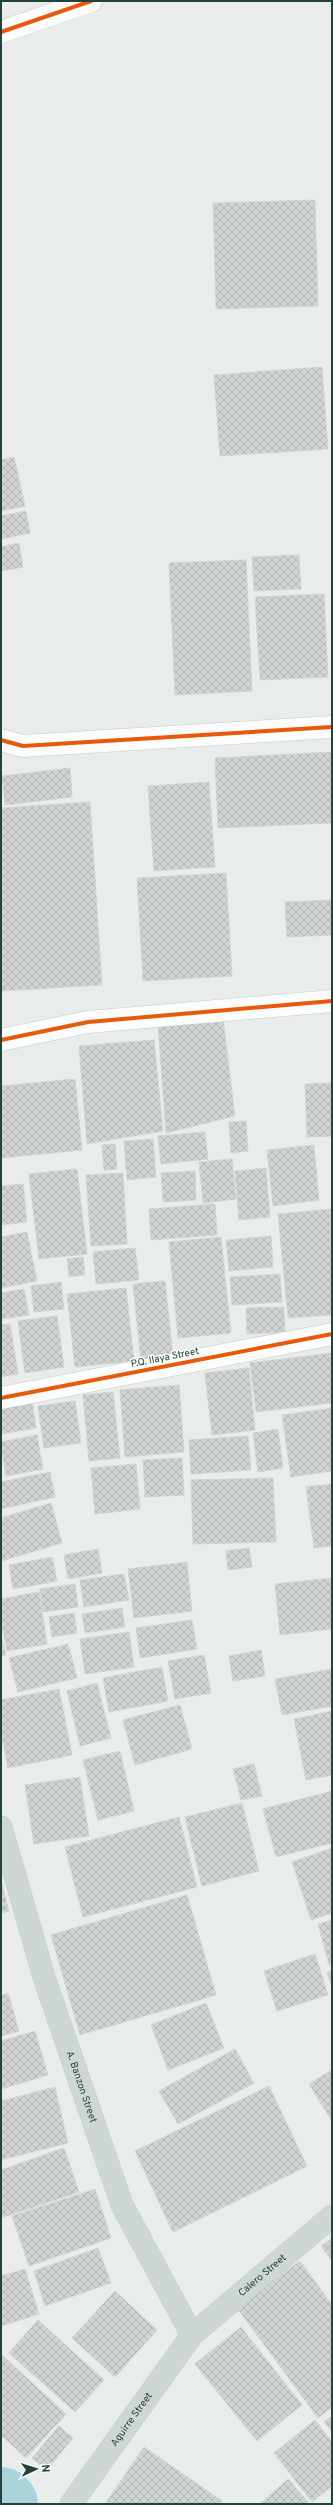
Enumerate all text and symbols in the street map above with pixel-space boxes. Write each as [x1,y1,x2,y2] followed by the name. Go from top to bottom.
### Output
[130,1345,200,1371] street label: P.Q. Ilaya Street
[63,2049,100,2125] street label: A. Banzon Street
[236,2251,289,2299] street label: Calero Street
[108,2390,155,2449] street label: Aguirre Street
[16,2449,56,2489] north arrow
[38,2464,52,2473] text: N

